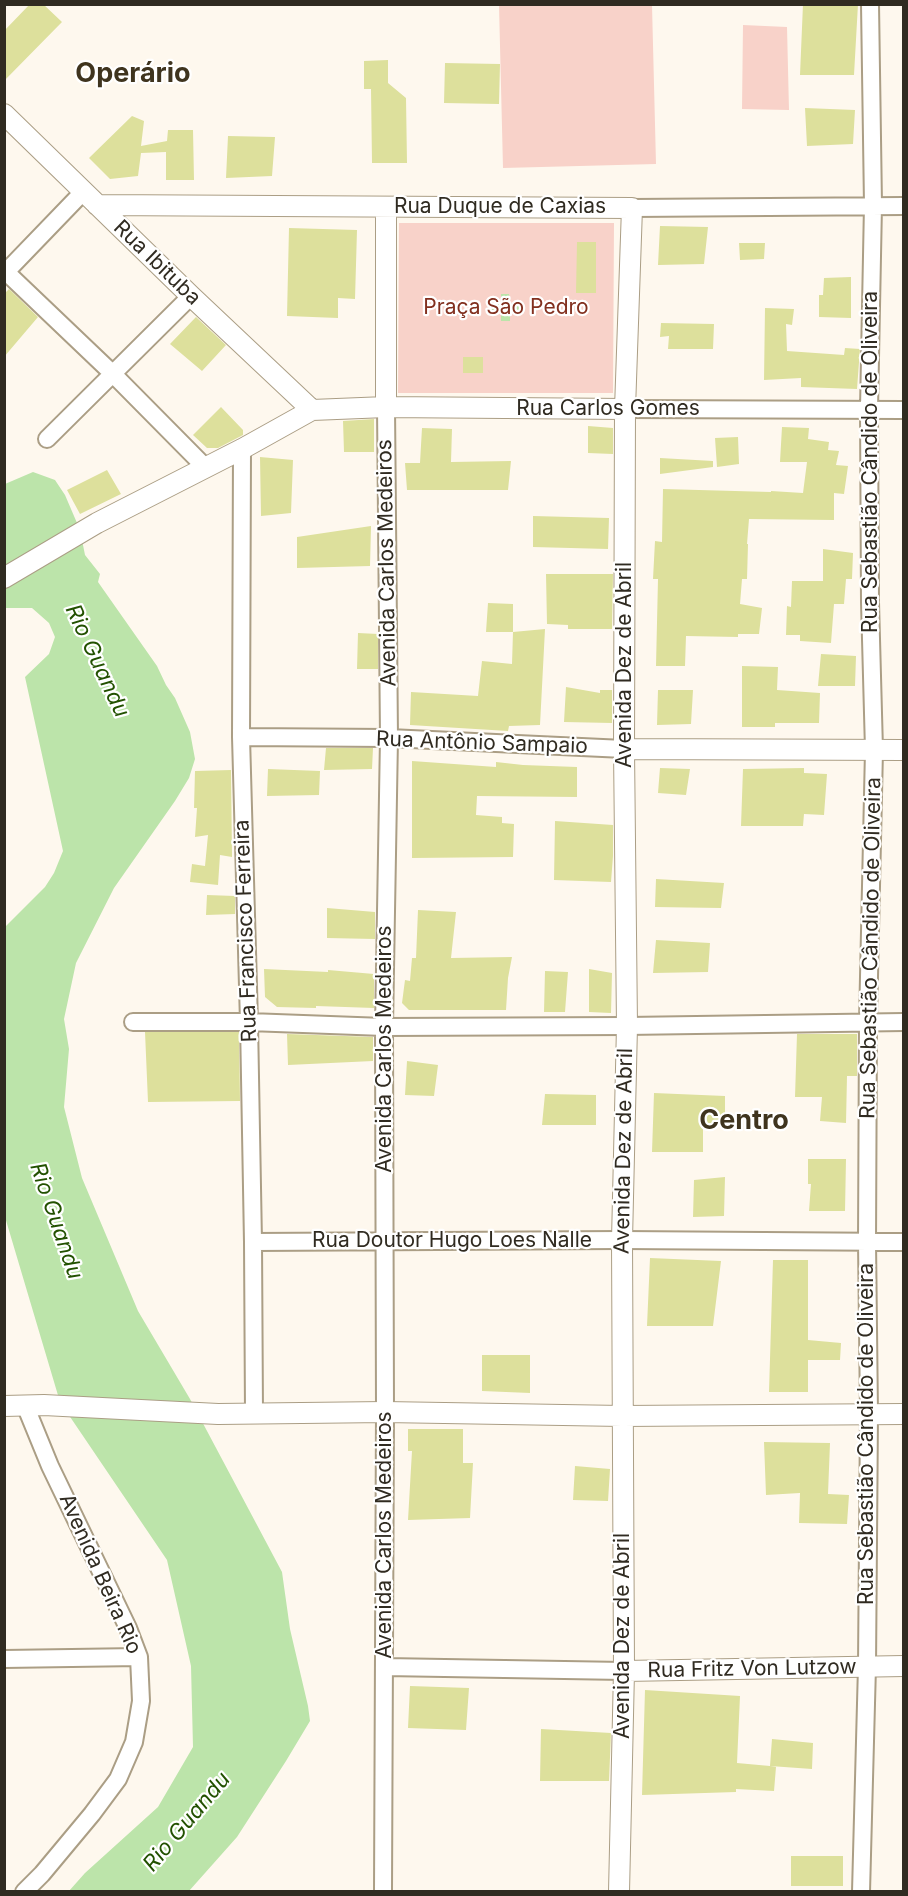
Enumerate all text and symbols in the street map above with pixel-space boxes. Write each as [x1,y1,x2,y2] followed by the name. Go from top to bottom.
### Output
[75,58,191,90] district label: Operário
[394,194,606,220] street label: Rua Duque de Caxias
[108,215,206,311] street label: Rua Ibituba
[858,291,884,633] street label: Rua Sebastião Cândido de Oliveira
[423,295,589,321] park label: Praça São Pedro
[516,396,700,422] street label: Rua Carlos Gomes
[372,439,402,687] street label: Avenida Carlos Medeiros
[612,562,638,768] street label: Avenida Dez de Abril
[59,600,135,722] water label: Rio Guandu
[376,727,588,759] street label: Rua Antônio Sampaio
[855,777,887,1119] street label: Rua Sebastião Cândido de Oliveira
[230,819,262,1043] street label: Rua Francisco Ferreira
[372,925,398,1173] street label: Avenida Carlos Medeiros
[610,1048,638,1254] street label: Avenida Dez de Abril
[699,1105,789,1137] district label: Centro
[24,1159,88,1283] water label: Rio Guandu
[312,1228,592,1254] street label: Rua Doutor Hugo Loes Nalle
[854,1263,880,1605] street label: Rua Sebastião Cândido de Oliveira
[372,1411,398,1659] street label: Avenida Carlos Medeiros
[53,1490,147,1658] street label: Avenida Beira Rio
[610,1533,636,1739] street label: Avenida Dez de Abril
[647,1655,857,1683] street label: Rua Fritz Von Lutzow
[138,1767,236,1877] water label: Rio Guandu

